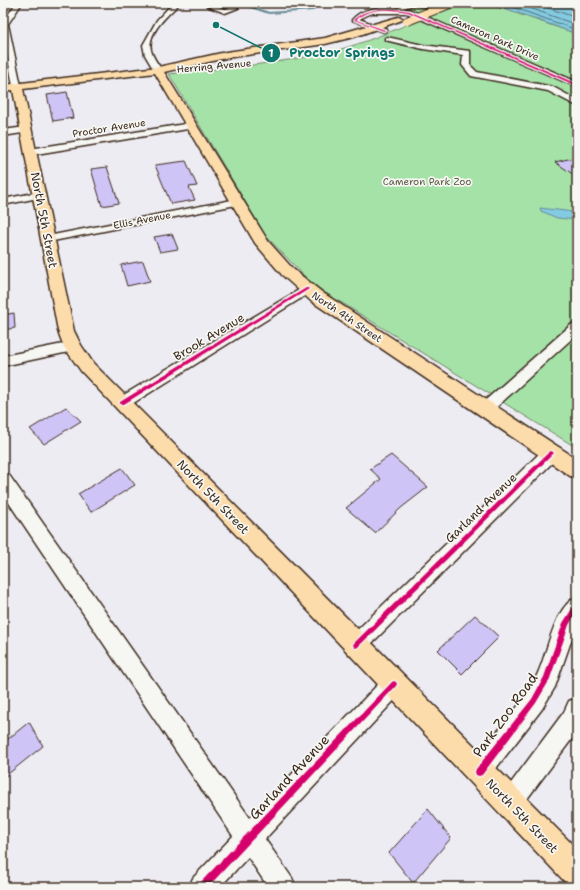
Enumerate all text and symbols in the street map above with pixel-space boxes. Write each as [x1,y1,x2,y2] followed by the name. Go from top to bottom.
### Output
[449,13,542,63] street label: Cameron Park Drive
[261,40,403,65] callout: Proctor Springs
[289,44,395,61] text: Proctor Springs
[268,45,274,61] text: 1
[176,56,252,76] street label: Herring Avenue
[71,116,147,140] street label: Proctor Avenue
[27,171,61,269] street label: North 5th Street
[383,175,471,188] park label: Cameron Park Zoo
[112,208,172,232] street label: Ellis Avenue
[309,289,385,345] street label: North 4th Street
[171,309,248,364] street label: Brook Avenue
[173,456,253,538] street label: North 5th Street
[442,469,521,546] street label: Garland Avenue
[468,669,542,761] street label: Park Zoo Road
[245,731,333,823] street label: Garland Avenue
[482,775,562,857] street label: North 5th Street

